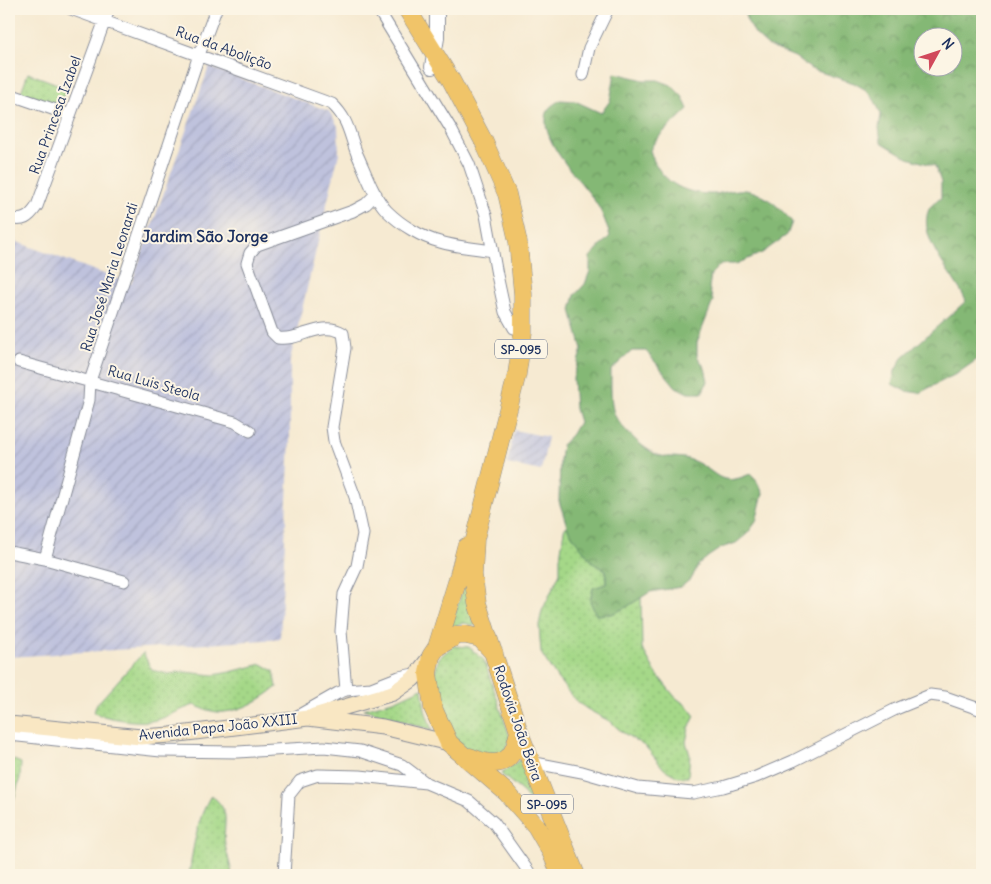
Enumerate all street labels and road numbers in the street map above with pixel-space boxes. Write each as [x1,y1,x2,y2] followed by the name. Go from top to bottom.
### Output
[173,22,275,74] street label: Rua da Abolição
[25,53,85,177] street label: Rua Princesa Izabel
[76,200,142,354] street label: Rua José Maria Leonardi
[495,339,547,358] road number: SP-095
[106,361,202,405] street label: Rua Luis Steola
[490,663,546,783] street label: Rodovia João Beira
[138,710,298,744] street label: Avenida Papa João XXIII
[521,794,573,814] road number: SP-095

